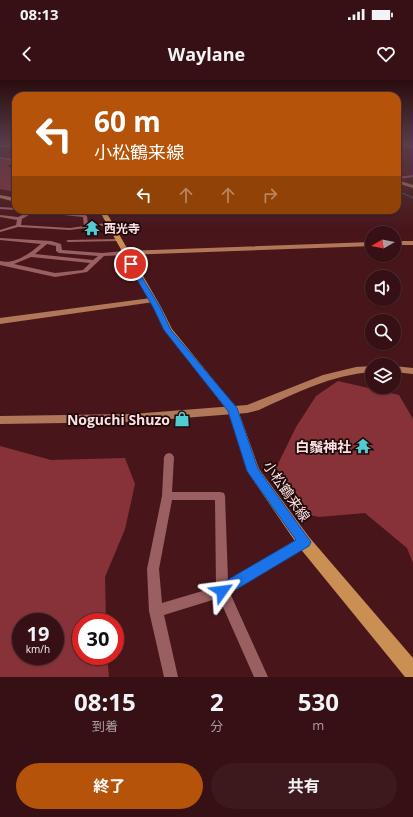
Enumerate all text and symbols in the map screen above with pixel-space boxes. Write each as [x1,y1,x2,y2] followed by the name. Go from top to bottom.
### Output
[20,4,59,24] text: 08:13
[168,42,245,66] text: Waylane
[16,43,38,65] icon: back
[375,43,397,65] icon: heart
[94,102,161,140] text: 60 m
[28,108,80,160] icon: left
[94,140,184,164] text: 小松鶴来線
[133,184,155,206] icon: left
[175,184,197,206] icon: ahead
[217,184,239,206] icon: ahead
[259,184,281,206] icon: right
[83,219,101,237] temple icon: 西光寺
[104,220,140,237] place label: 西光寺
[365,226,401,262] north arrow
[365,226,401,394] map controls
[114,247,148,281] pin
[120,253,142,275] icon: arrive
[365,270,401,306] button: sound
[365,314,401,350] button: search
[365,358,401,394] button: layers
[67,410,170,429] place label: Noguchi Shuzo
[173,410,191,428] shop icon: Noguchi Shuzo
[295,437,351,456] place label: 白鬚神社
[354,437,372,455] temple icon: 白鬚神社
[259,457,315,525] street label: 小松鶴来線
[201,570,243,612] position arrow
[72,613,124,665] speed limit sign: 30
[27,620,49,647] text: 19
[26,642,50,656] text: km/h
[74,685,136,718] text: 08:15
[210,685,224,718] text: 2
[298,685,339,718] text: 530
[312,716,324,734] text: m
[92,717,118,735] text: 到着
[210,717,223,735] text: 分
[16,763,203,809] button: 終了
[211,763,397,809] button: 共有

